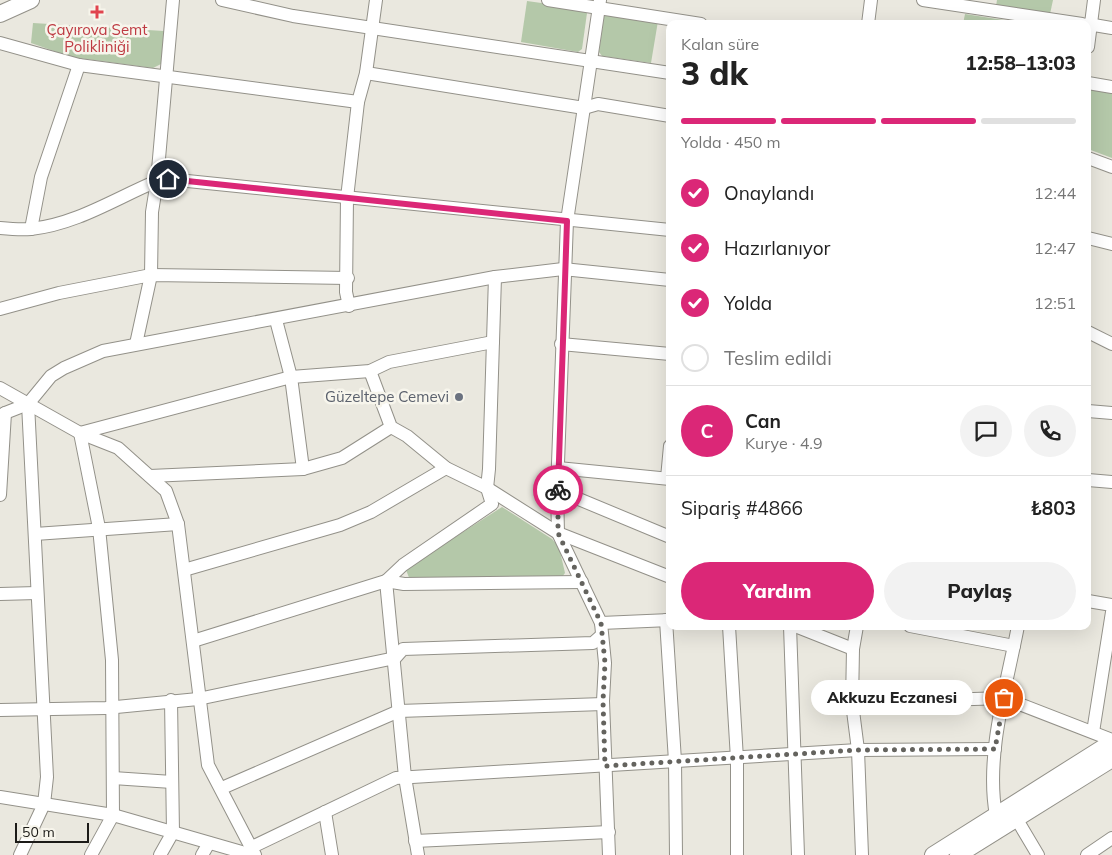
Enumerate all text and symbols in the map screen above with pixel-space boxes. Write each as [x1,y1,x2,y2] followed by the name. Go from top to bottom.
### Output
[90,5,104,19] marker: Çayırova Semt Polikliniği
[47,20,147,56] place label: Çayırova Semt Polikliniği
[681,34,759,54] text: Kalan süre
[965,51,1076,75] text: 12:58–13:03
[681,53,748,93] text: 3 dk
[681,132,781,152] text: Yolda · 450 m
[147,158,189,200] pin
[154,165,182,193] icon: home
[681,179,709,207] icon: check
[724,181,814,205] text: Onaylandı
[1034,183,1076,203] text: 12:44
[681,234,709,262] icon: check
[724,236,831,260] text: Hazırlanıyor
[1034,238,1076,258] text: 12:47
[681,289,709,317] icon: check
[724,291,772,315] text: Yolda
[1034,293,1076,313] text: 12:51
[724,346,832,370] text: Teslim edildi
[325,387,449,406] place label: Güzeltepe Cemevi
[453,391,465,403] marker: Güzeltepe Cemevi
[960,405,1012,457] button: chat
[1024,405,1076,457] button: phone
[745,409,781,433] text: Can
[700,419,714,443] text: C
[745,433,822,453] text: Kurye · 4.9
[533,465,583,515] courier
[544,476,572,504] icon: bike
[681,496,803,520] text: Sipariş #4866
[1030,496,1076,520] text: ₺803
[681,562,874,620] button: Yardım
[884,562,1076,620] button: Paylaş
[983,677,1025,719] pin
[812,680,974,716] callout: Akkuzu Eczanesi
[990,684,1018,712] icon: bag
[827,687,957,707] text: Akkuzu Eczanesi
[15,820,89,843] scale bar
[22,823,55,841] text: 50 m

